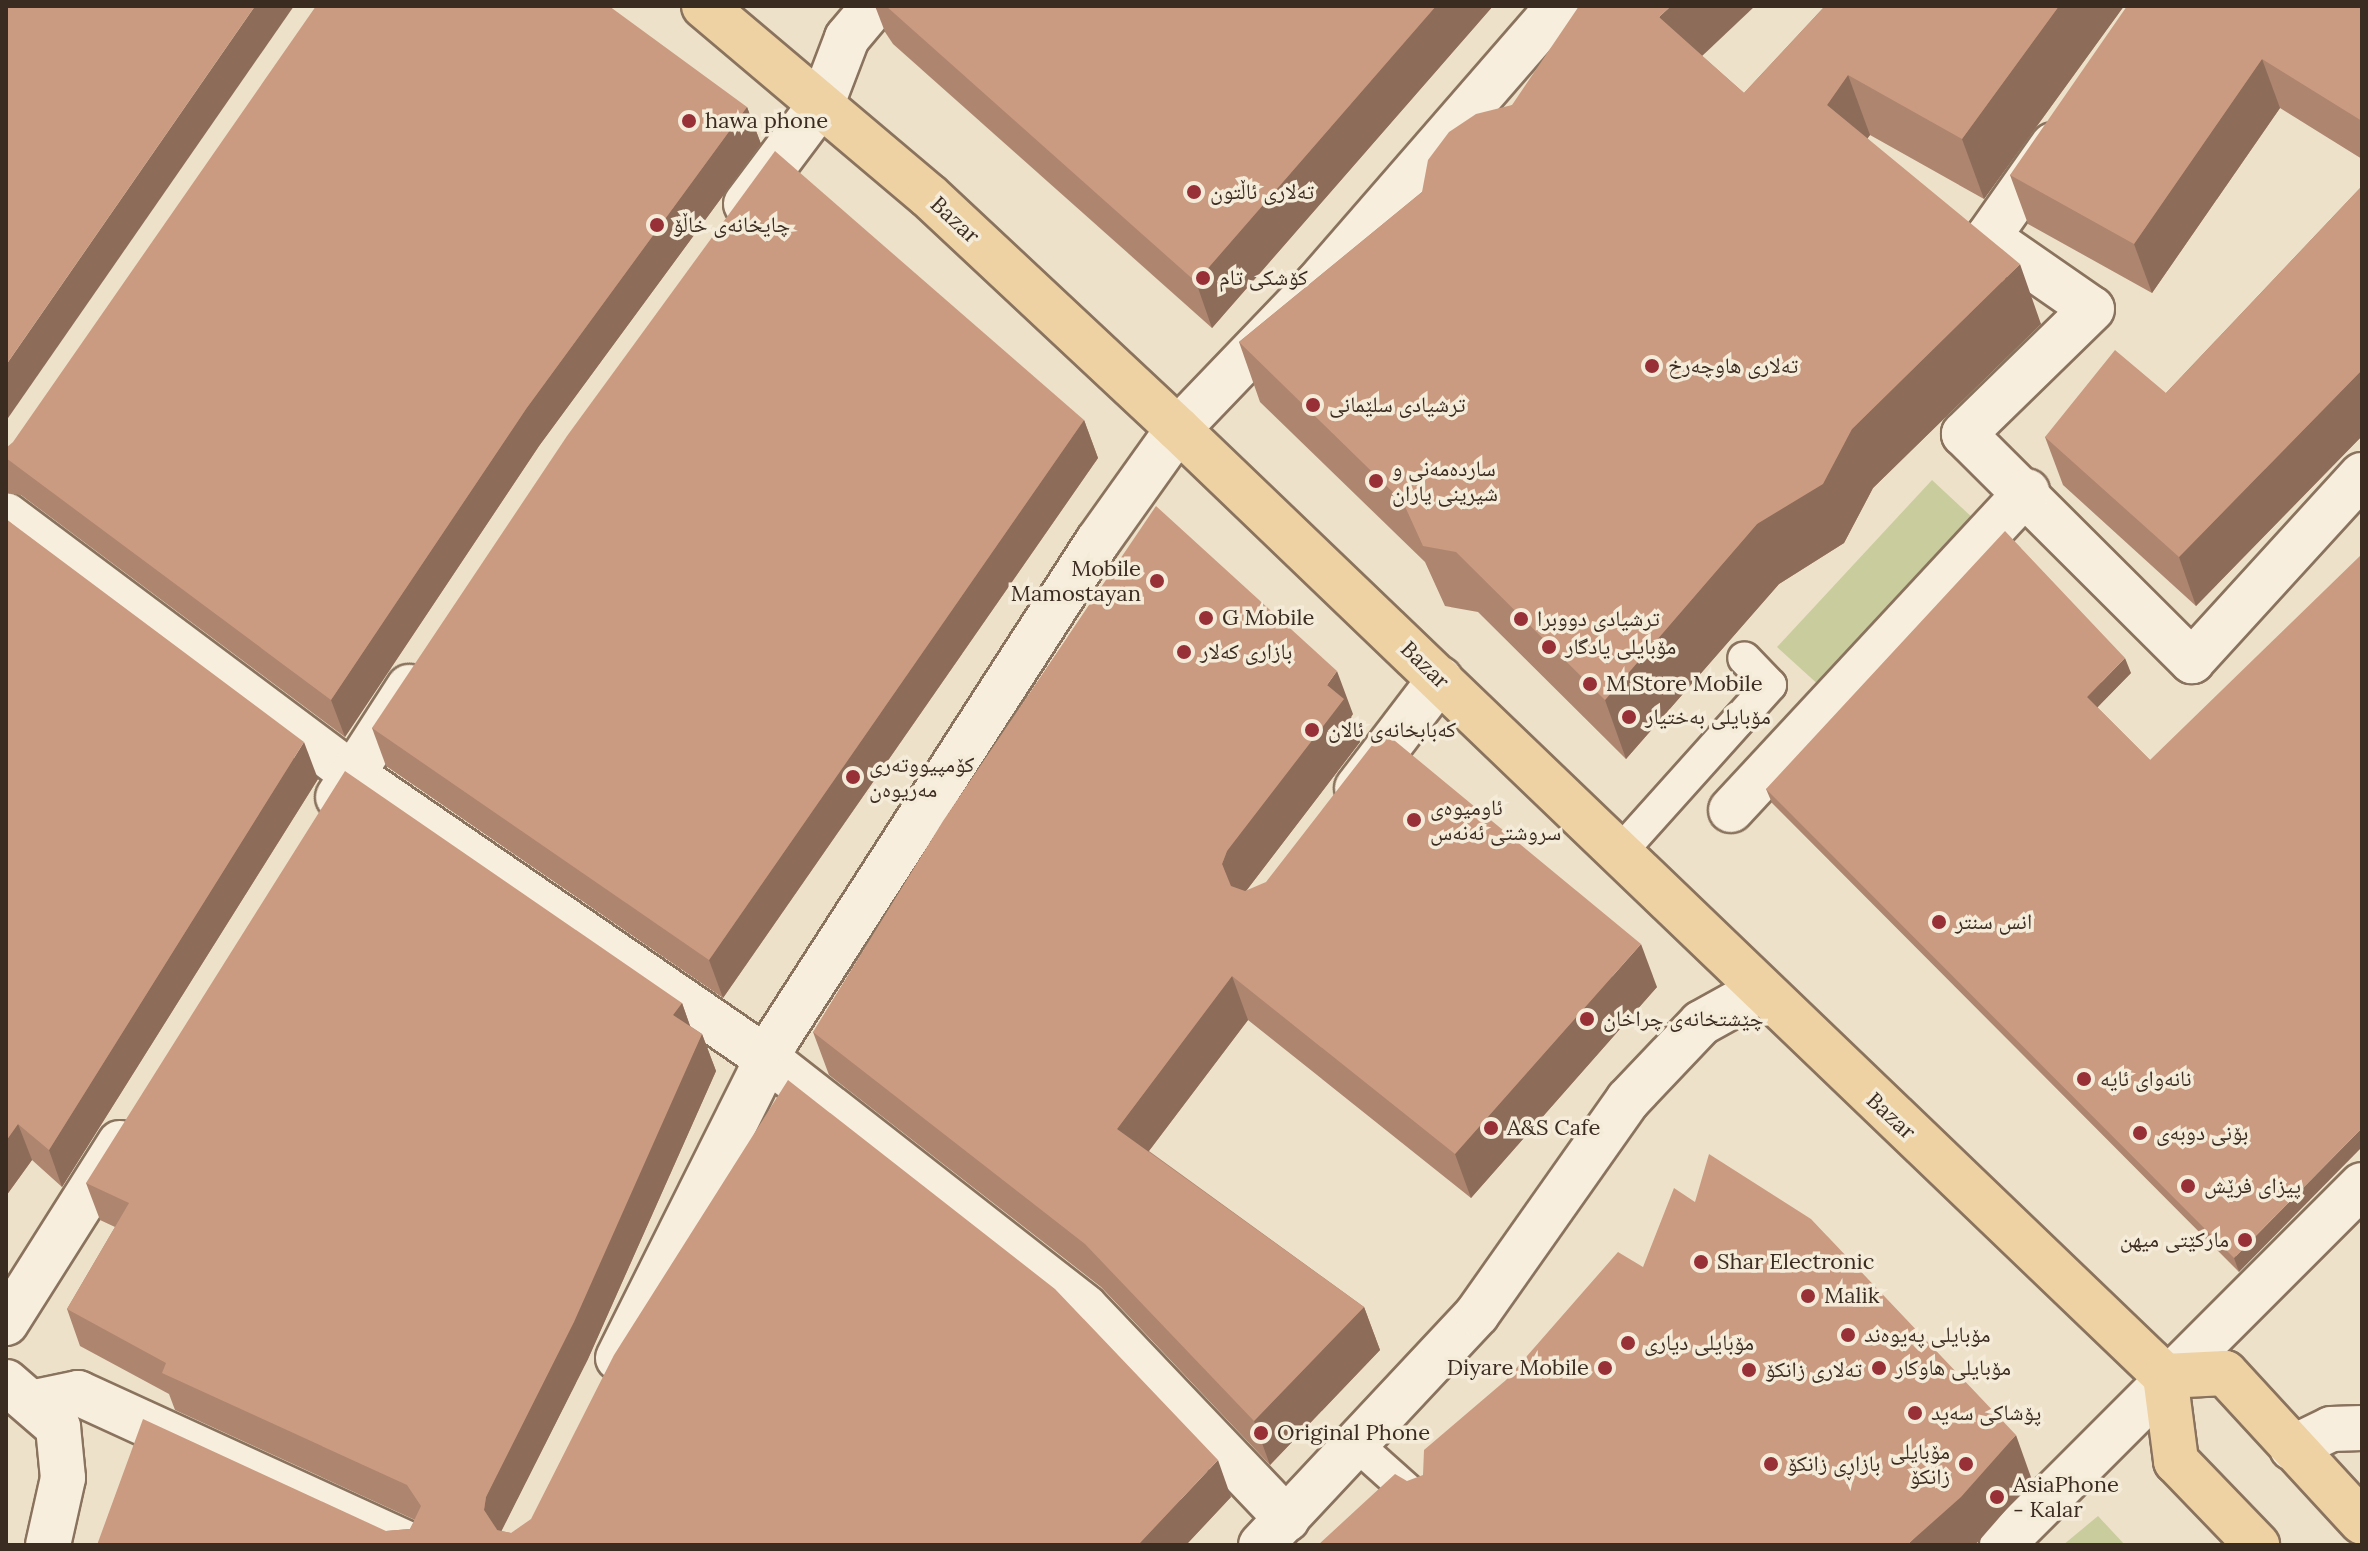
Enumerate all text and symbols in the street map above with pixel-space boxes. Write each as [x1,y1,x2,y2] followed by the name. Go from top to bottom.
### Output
[705,108,828,134] place label: hawa phone
[680,112,698,130] marker: hawa phone
[1210,179,1314,205] place label: تەلاری ئاڵتون
[1185,183,1203,201] marker: تەلاری ئاڵتون
[925,191,985,249] street label: Bazar
[673,212,790,238] place label: چایخانەی خاڵۆ
[648,216,666,234] marker: چایخانەی خاڵۆ
[1219,265,1308,291] place label: کۆشکی تام
[1194,269,1212,287] marker: کۆشکی تام
[1668,353,1798,379] place label: تەلاری هاوچەرخ
[1643,357,1661,375] marker: تەلاری هاوچەرخ
[1329,392,1465,418] place label: ترشیادی سلێمانی
[1304,396,1322,414] marker: ترشیادی سلێمانی
[1392,455,1498,506] place label: ساردەمەنی و شیرینی یاران
[1367,472,1385,490] marker: ساردەمەنی و شیرینی یاران
[1011,555,1141,606] place label: Mobile Mamostayan
[1148,572,1166,590] marker: Mobile Mamostayan
[1222,605,1314,631] place label: G Mobile
[1537,606,1660,632] place label: ترشیادی دووبرا
[1197,609,1215,627] marker: G Mobile
[1512,610,1530,628] marker: ترشیادی دووبرا
[1565,634,1676,660] place label: مۆبایلی یادگار
[1395,636,1455,694] street label: Bazar
[1540,638,1558,656] marker: مۆبایلی یادگار
[1200,639,1292,665] place label: بازاری کەلار
[1175,643,1193,661] marker: بازاری کەلار
[1606,671,1763,697] place label: M Store Mobile
[1581,675,1599,693] marker: M Store Mobile
[1645,704,1771,730] place label: مۆبایلی بەختیار
[1620,708,1638,726] marker: مۆبایلی بەختیار
[1328,717,1456,743] place label: کەبابخانەی ئالان
[1303,721,1321,739] marker: کەبابخانەی ئالان
[869,751,974,802] place label: کۆمپیووتەری مەریوەن
[844,768,862,786] marker: کۆمپیووتەری مەریوەن
[1430,794,1561,846] place label: ئاومیوەی سروشتی ئەنەس
[1405,811,1423,829] marker: ئاومیوەی سروشتی ئەنەس
[1955,909,2032,935] place label: انس سنتر
[1930,913,1948,931] marker: انس سنتر
[1603,1006,1764,1032] place label: چێشتخانەی چراخان
[1578,1010,1596,1028] marker: چێشتخانەی چراخان
[2100,1066,2192,1092] place label: نانەوای ئایە
[2075,1070,2093,1088] marker: نانەوای ئایە
[1861,1087,1921,1145] street label: Bazar
[1507,1115,1600,1141] place label: A&S Cafe
[1482,1119,1500,1137] marker: A&S Cafe
[2156,1120,2248,1146] place label: بۆنی دوبەی
[2131,1124,2149,1142] marker: بۆنی دوبەی
[2204,1173,2301,1199] place label: پیزای فرێش
[2179,1177,2197,1195] marker: پیزای فرێش
[2120,1227,2229,1253] place label: مارکێتی میهن
[2236,1231,2254,1249] marker: مارکێتی میهن
[1717,1249,1874,1275] place label: Shar Electronic
[1692,1253,1710,1271] marker: Shar Electronic
[1824,1283,1880,1309] place label: Malik
[1799,1287,1817,1305] marker: Malik
[1864,1322,1991,1348] place label: مۆبایلی پەیوەند
[1839,1326,1857,1344] marker: مۆبایلی پەیوەند
[1644,1330,1754,1356] place label: مۆبایلی دیاری
[1619,1334,1637,1352] marker: مۆبایلی دیاری
[1447,1355,1589,1381] place label: Diyare Mobile
[1895,1355,2011,1381] place label: مۆبایلی هاوکار
[1765,1357,1862,1383] place label: تەلاری زانکۆ
[1596,1359,1614,1377] marker: Diyare Mobile
[1870,1359,1888,1377] marker: مۆبایلی هاوکار
[1740,1361,1758,1379] marker: تەلاری زانکۆ
[1931,1400,2041,1426] place label: پۆشاکی سەید
[1906,1404,1924,1422] marker: پۆشاکی سەید
[1277,1420,1430,1446] place label: Original Phone
[1252,1424,1270,1442] marker: Original Phone
[1890,1438,1950,1490] place label: مۆبایلی زانکۆ
[1787,1451,1880,1477] place label: بازاڕی زانکۆ
[1762,1455,1780,1473] marker: بازاڕی زانکۆ
[1957,1455,1975,1473] marker: مۆبایلی زانکۆ
[2013,1471,2119,1522] place label: AsiaPhone - Kalar
[1988,1488,2006,1506] marker: AsiaPhone - Kalar

